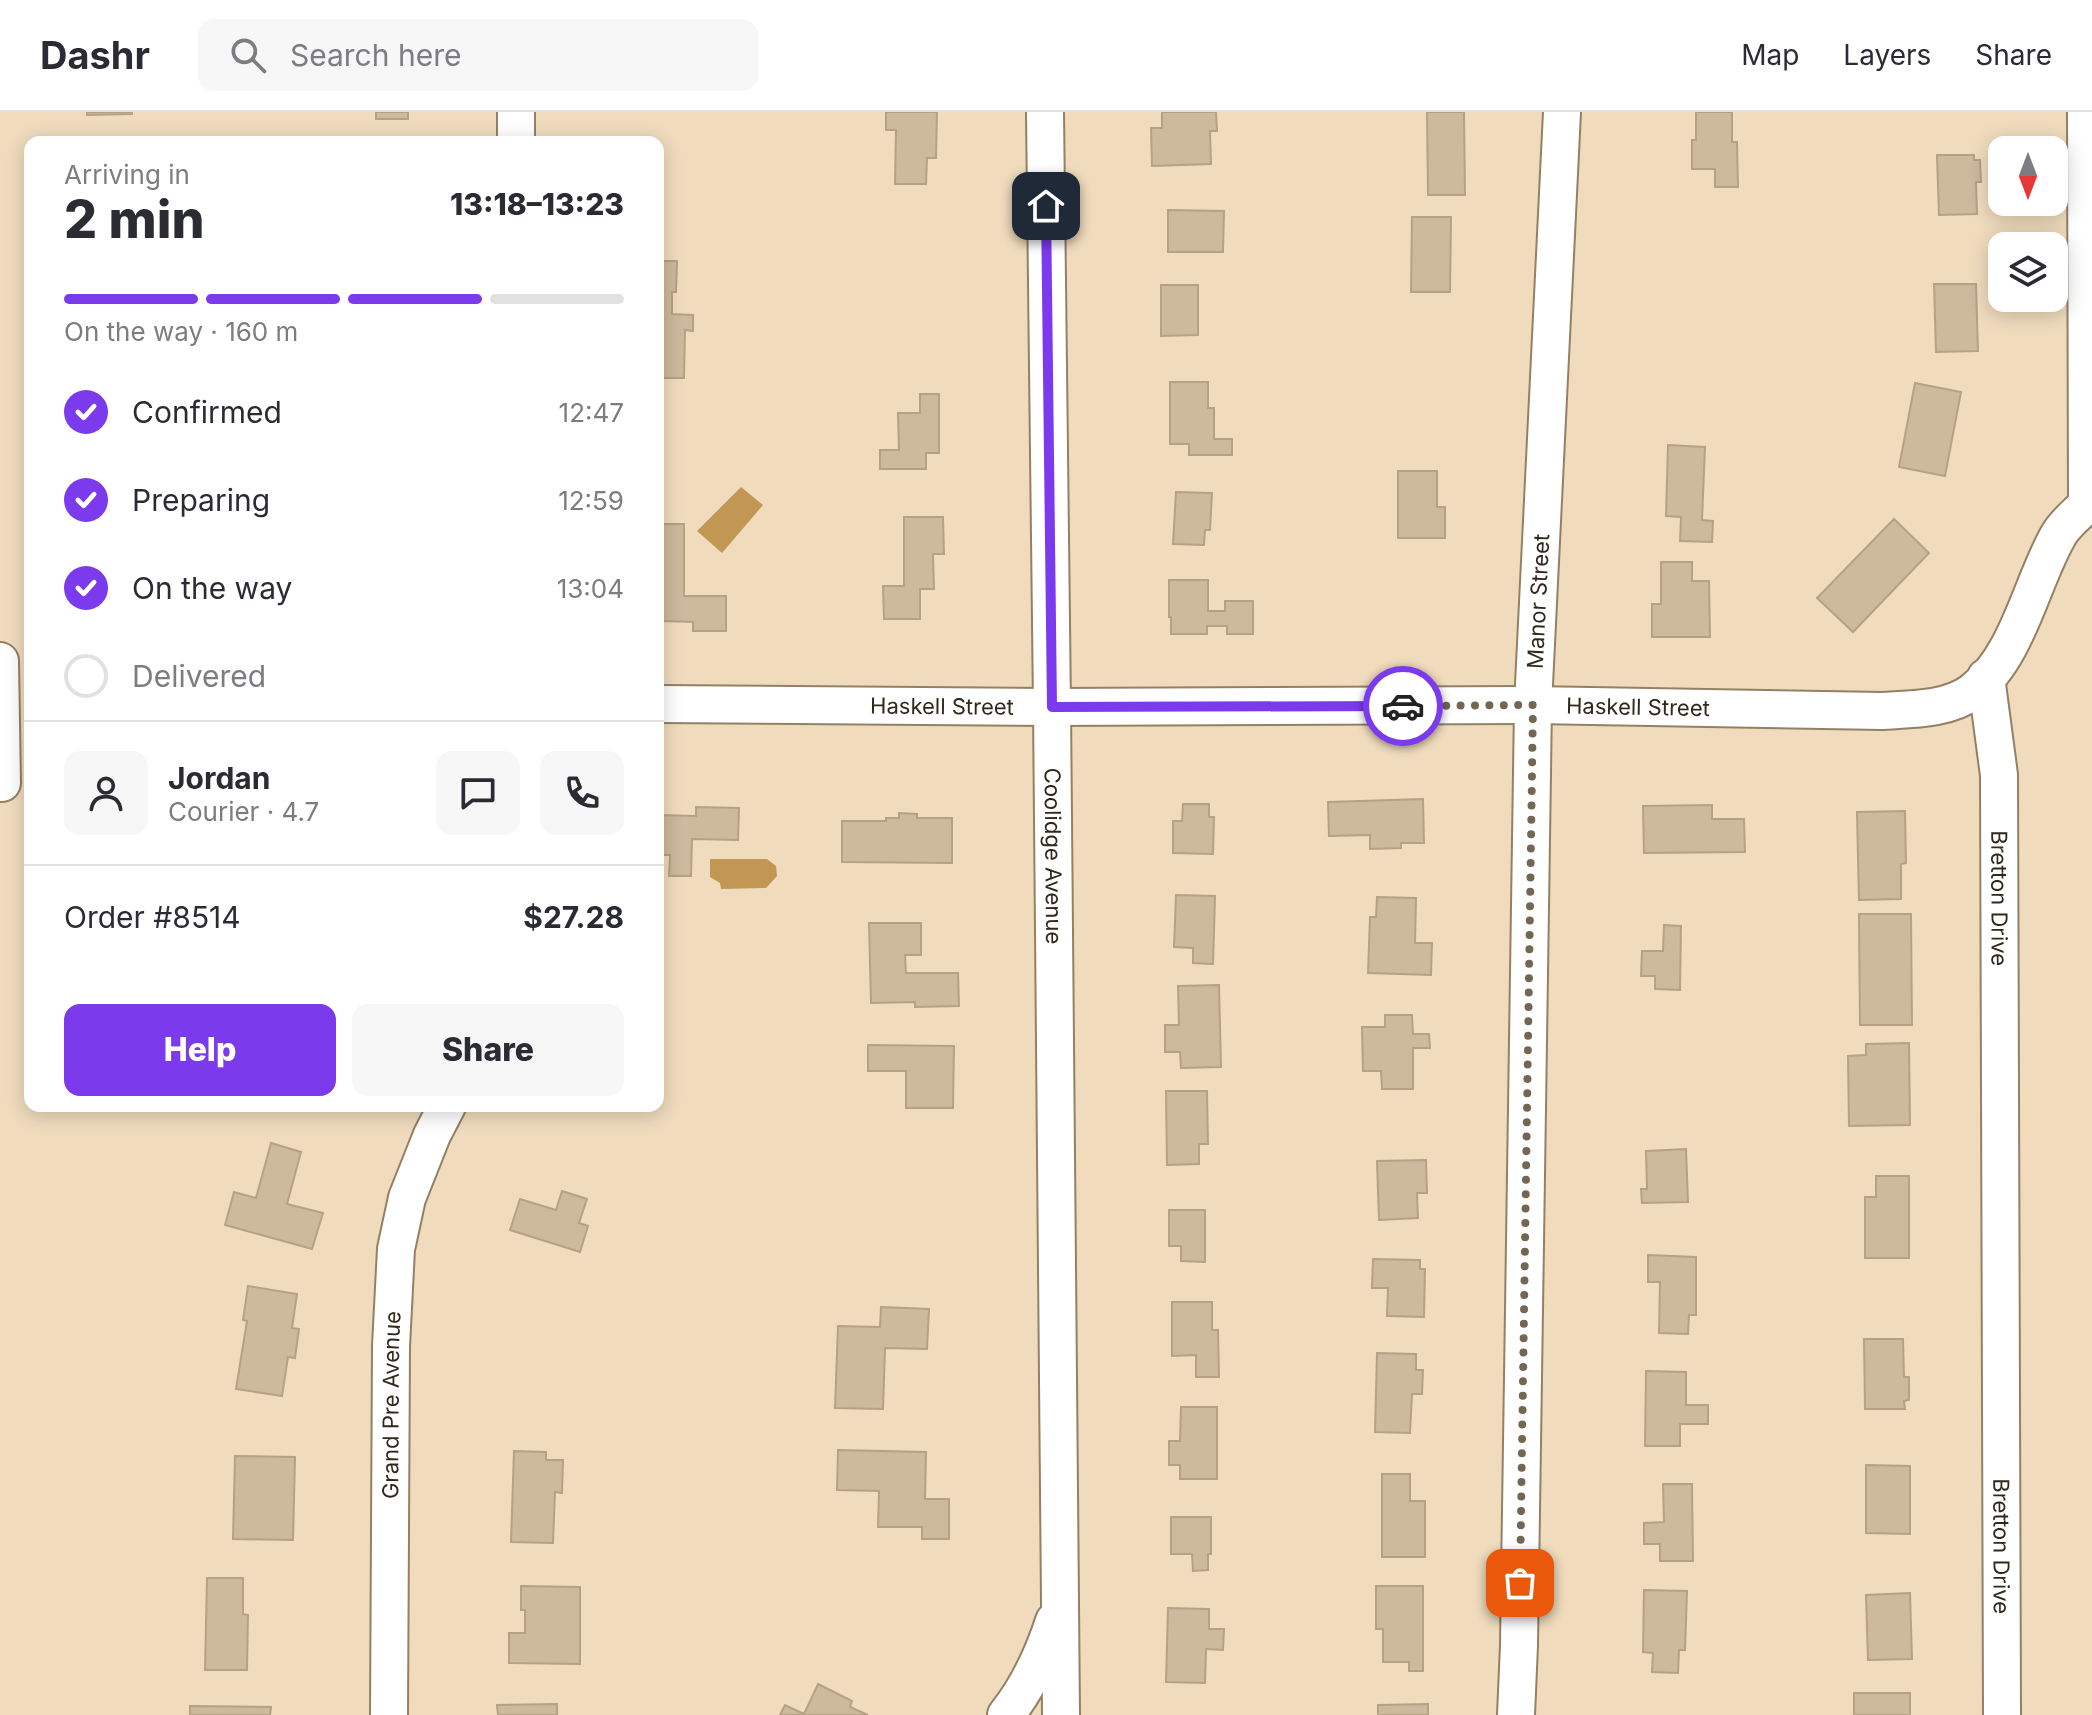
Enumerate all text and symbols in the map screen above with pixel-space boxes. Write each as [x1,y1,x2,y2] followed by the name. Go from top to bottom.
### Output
[198,19,758,91] search box
[40,32,150,78] text: Dashr
[226,33,270,77] icon: search
[290,37,461,73] text: Search here
[1741,38,1799,72] text: Map
[1843,38,1931,72] text: Layers
[1975,38,2052,72] text: Share
[1988,136,2068,216] north arrow
[1988,136,2068,312] map controls
[64,159,190,190] text: Arriving in
[1012,172,1080,240] pin
[1024,184,1068,228] icon: home
[450,186,624,222] text: 13:18–13:23
[64,188,205,251] text: 2 min
[1988,232,2068,312] button: layers
[64,316,298,347] text: On the way · 160 m
[64,390,108,434] icon: check
[132,394,282,430] text: Confirmed
[559,397,624,428] text: 12:47
[64,478,108,522] icon: check
[132,482,270,518] text: Preparing
[558,485,624,516] text: 12:59
[1522,533,1554,669] street label: Manor Street
[64,566,108,610] icon: check
[132,570,292,606] text: On the way
[557,573,624,604] text: 13:04
[132,658,266,694] text: Delivered
[1363,666,1443,746] courier
[1381,684,1425,728] icon: car
[870,693,1014,720] street label: Haskell Street
[1566,693,1710,721] street label: Haskell Street
[64,751,148,835] button: person
[436,751,520,835] button: chat
[540,751,624,835] button: phone
[168,760,270,796] text: Jordan
[1040,768,1067,944] street label: Coolidge Avenue
[168,796,319,827] text: Courier · 4.7
[1986,830,2013,966] street label: Bretton Drive
[64,899,241,935] text: Order #8514
[523,899,624,935] text: $27.28
[64,1004,336,1096] button: Help
[352,1004,624,1096] button: Share
[377,1310,406,1499] street label: Grand Pre Avenue
[1988,1478,2015,1614] street label: Bretton Drive
[1486,1549,1554,1617] pin
[1498,1561,1542,1605] icon: bag

